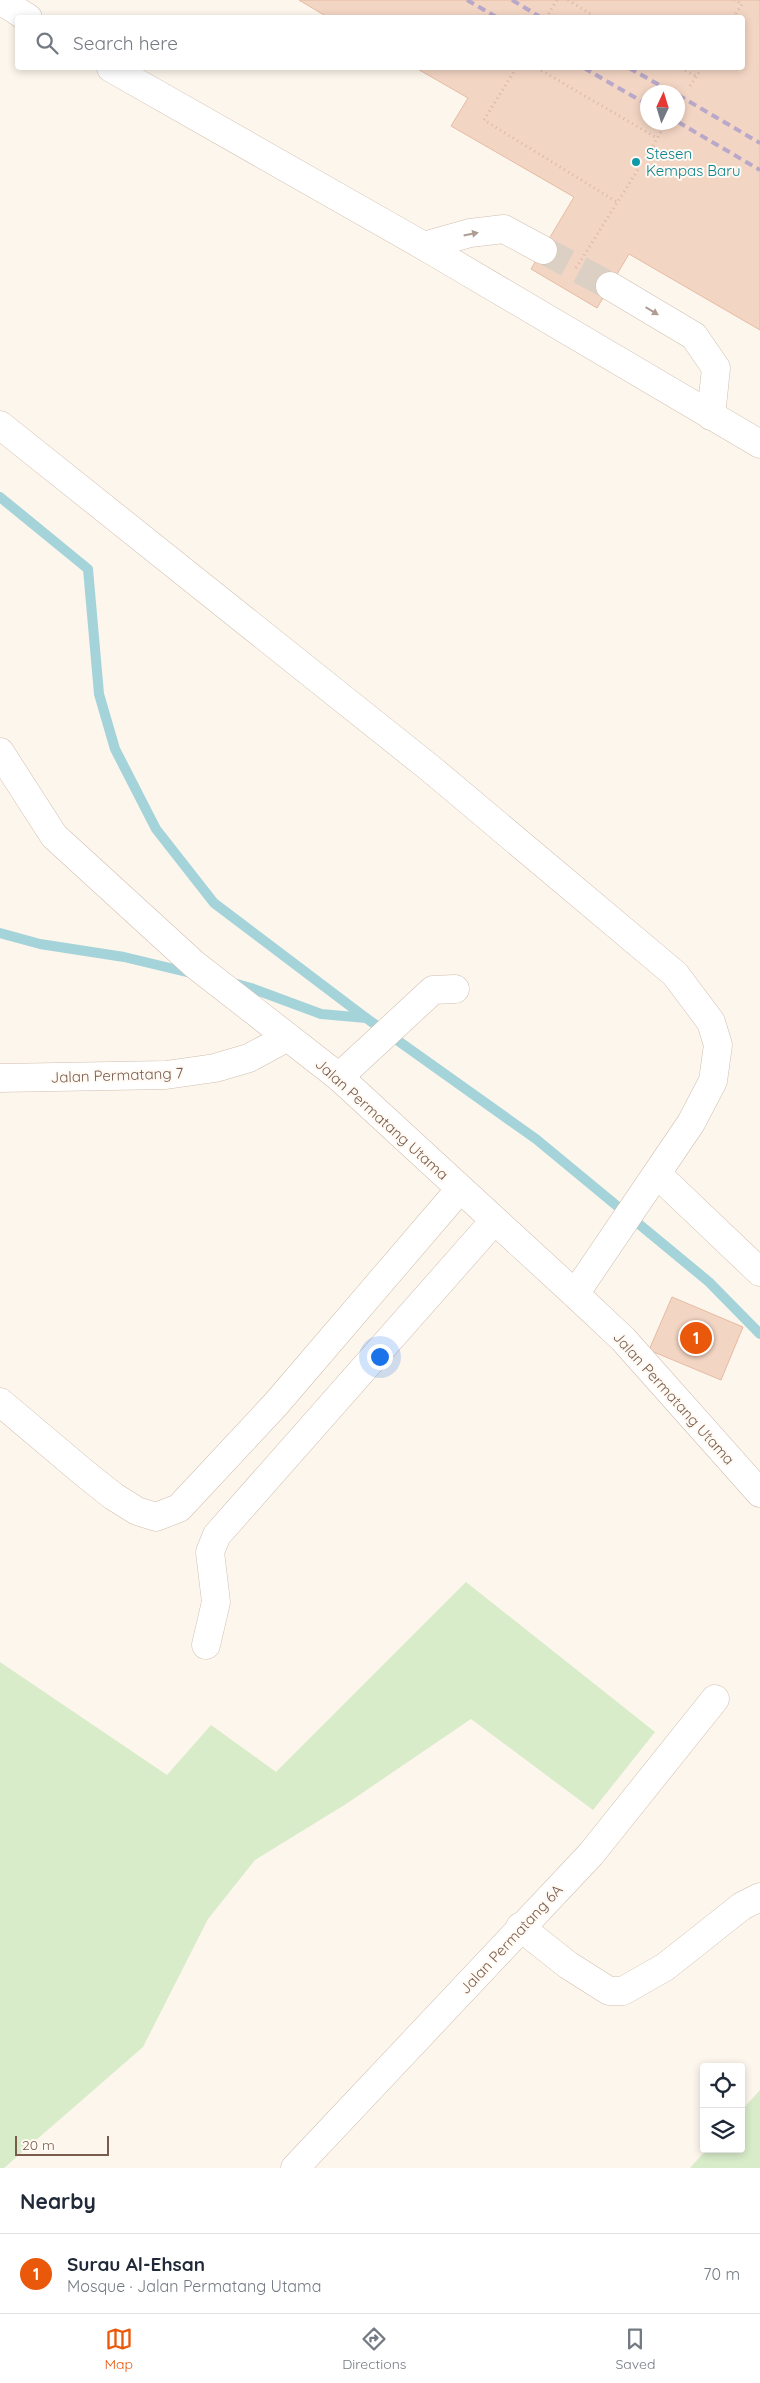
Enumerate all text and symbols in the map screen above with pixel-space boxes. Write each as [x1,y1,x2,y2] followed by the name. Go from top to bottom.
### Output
[15,15,745,70] search box
[33,29,61,57] icon: search
[73,31,178,55] text: Search here
[640,85,685,130] north arrow
[646,144,740,180] place label: Stesen Kempas Baru
[630,156,642,168] marker: Stesen Kempas Baru
[464,229,480,237] one-way arrow
[645,307,658,316] one-way arrow
[311,1054,453,1184] street label: Jalan Permatang Utama
[50,1063,184,1087] street label: Jalan Permatang 7
[680,1319,712,1357] pin: 1
[609,1327,739,1469] street label: Jalan Permatang Utama
[367,1344,393,1370] your location
[455,1880,567,1998] street label: Jalan Permatang 6A
[700,2063,745,2153] map controls
[700,2063,745,2108] button: locate
[700,2108,745,2153] button: layers
[15,2133,109,2156] scale bar
[22,2136,55,2154] text: 20 m
[20,2188,96,2214] text: Nearby
[67,2252,205,2276] text: Surau Al-Ehsan
[33,2264,39,2284] text: 1
[703,2264,740,2284] text: 70 m
[67,2276,321,2296] text: Mosque · Jalan Permatang Utama
[105,2325,133,2373] tab: Map
[342,2325,406,2373] tab: Directions
[615,2325,655,2373] tab: Saved

